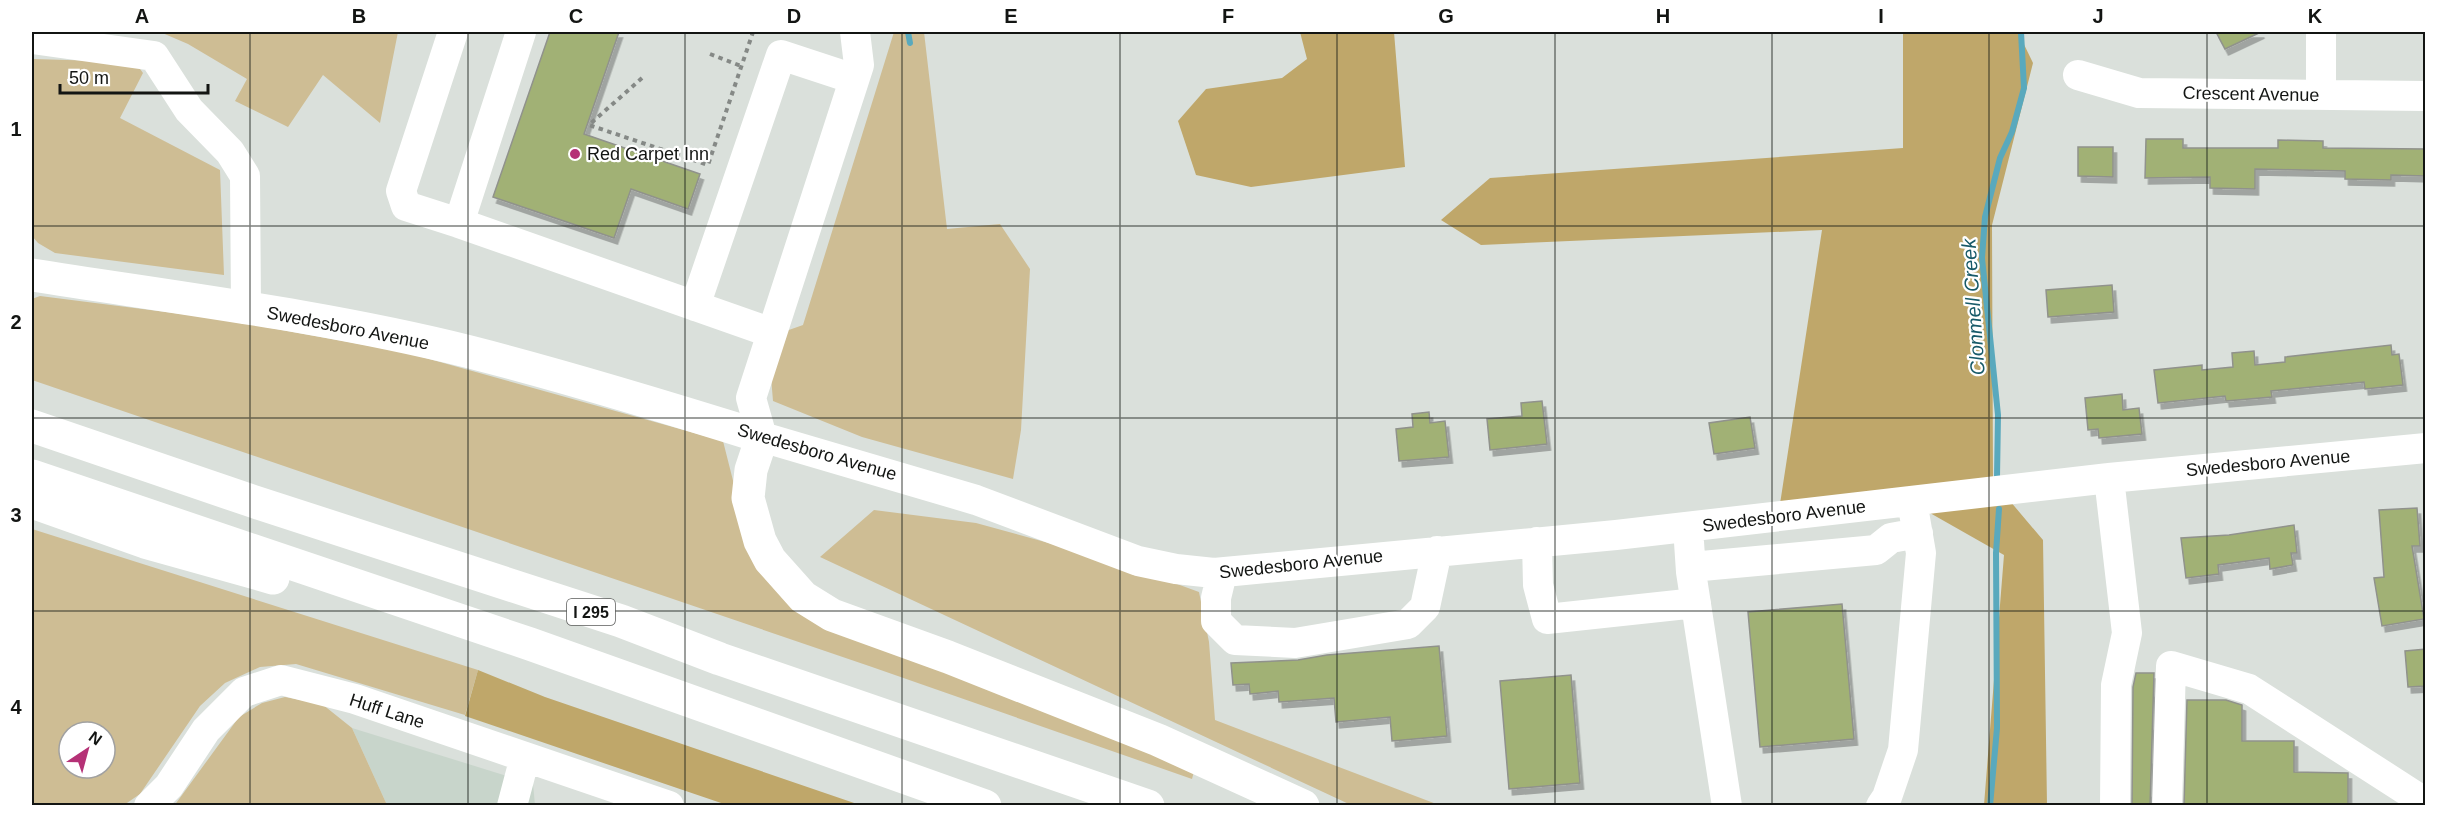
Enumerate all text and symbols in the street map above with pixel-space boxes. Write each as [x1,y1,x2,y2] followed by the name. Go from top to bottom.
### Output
[135,5,149,27] text: A
[352,5,366,27] text: B
[569,5,583,27] text: C
[787,5,801,27] text: D
[1004,5,1018,27] text: E
[1222,5,1234,27] text: F
[1438,5,1454,27] text: G
[1656,5,1670,27] text: H
[1878,5,1884,27] text: I
[2092,5,2104,27] text: J
[2308,5,2323,27] text: K
[60,57,208,95] scale bar
[69,68,109,88] text: 50 m
[2182,83,2320,105] street label: Crescent Avenue
[10,118,22,140] text: 1
[587,144,709,164] place label: Red Carpet Inn
[568,147,582,161] marker: Red Carpet Inn
[1957,237,1989,376] water label: Clonmell Creek
[265,302,431,354] street label: Swedesboro Avenue
[10,311,22,333] text: 2
[735,420,899,484] street label: Swedesboro Avenue
[2185,446,2351,480] street label: Swedesboro Avenue
[1701,496,1867,536] street label: Swedesboro Avenue
[10,504,22,526] text: 3
[1218,545,1384,583] street label: Swedesboro Avenue
[567,599,615,625] road number: I 295
[347,689,427,733] street label: Huff Lane
[10,696,22,718] text: 4
[57,720,117,780] north arrow
[86,728,105,749] text: N

